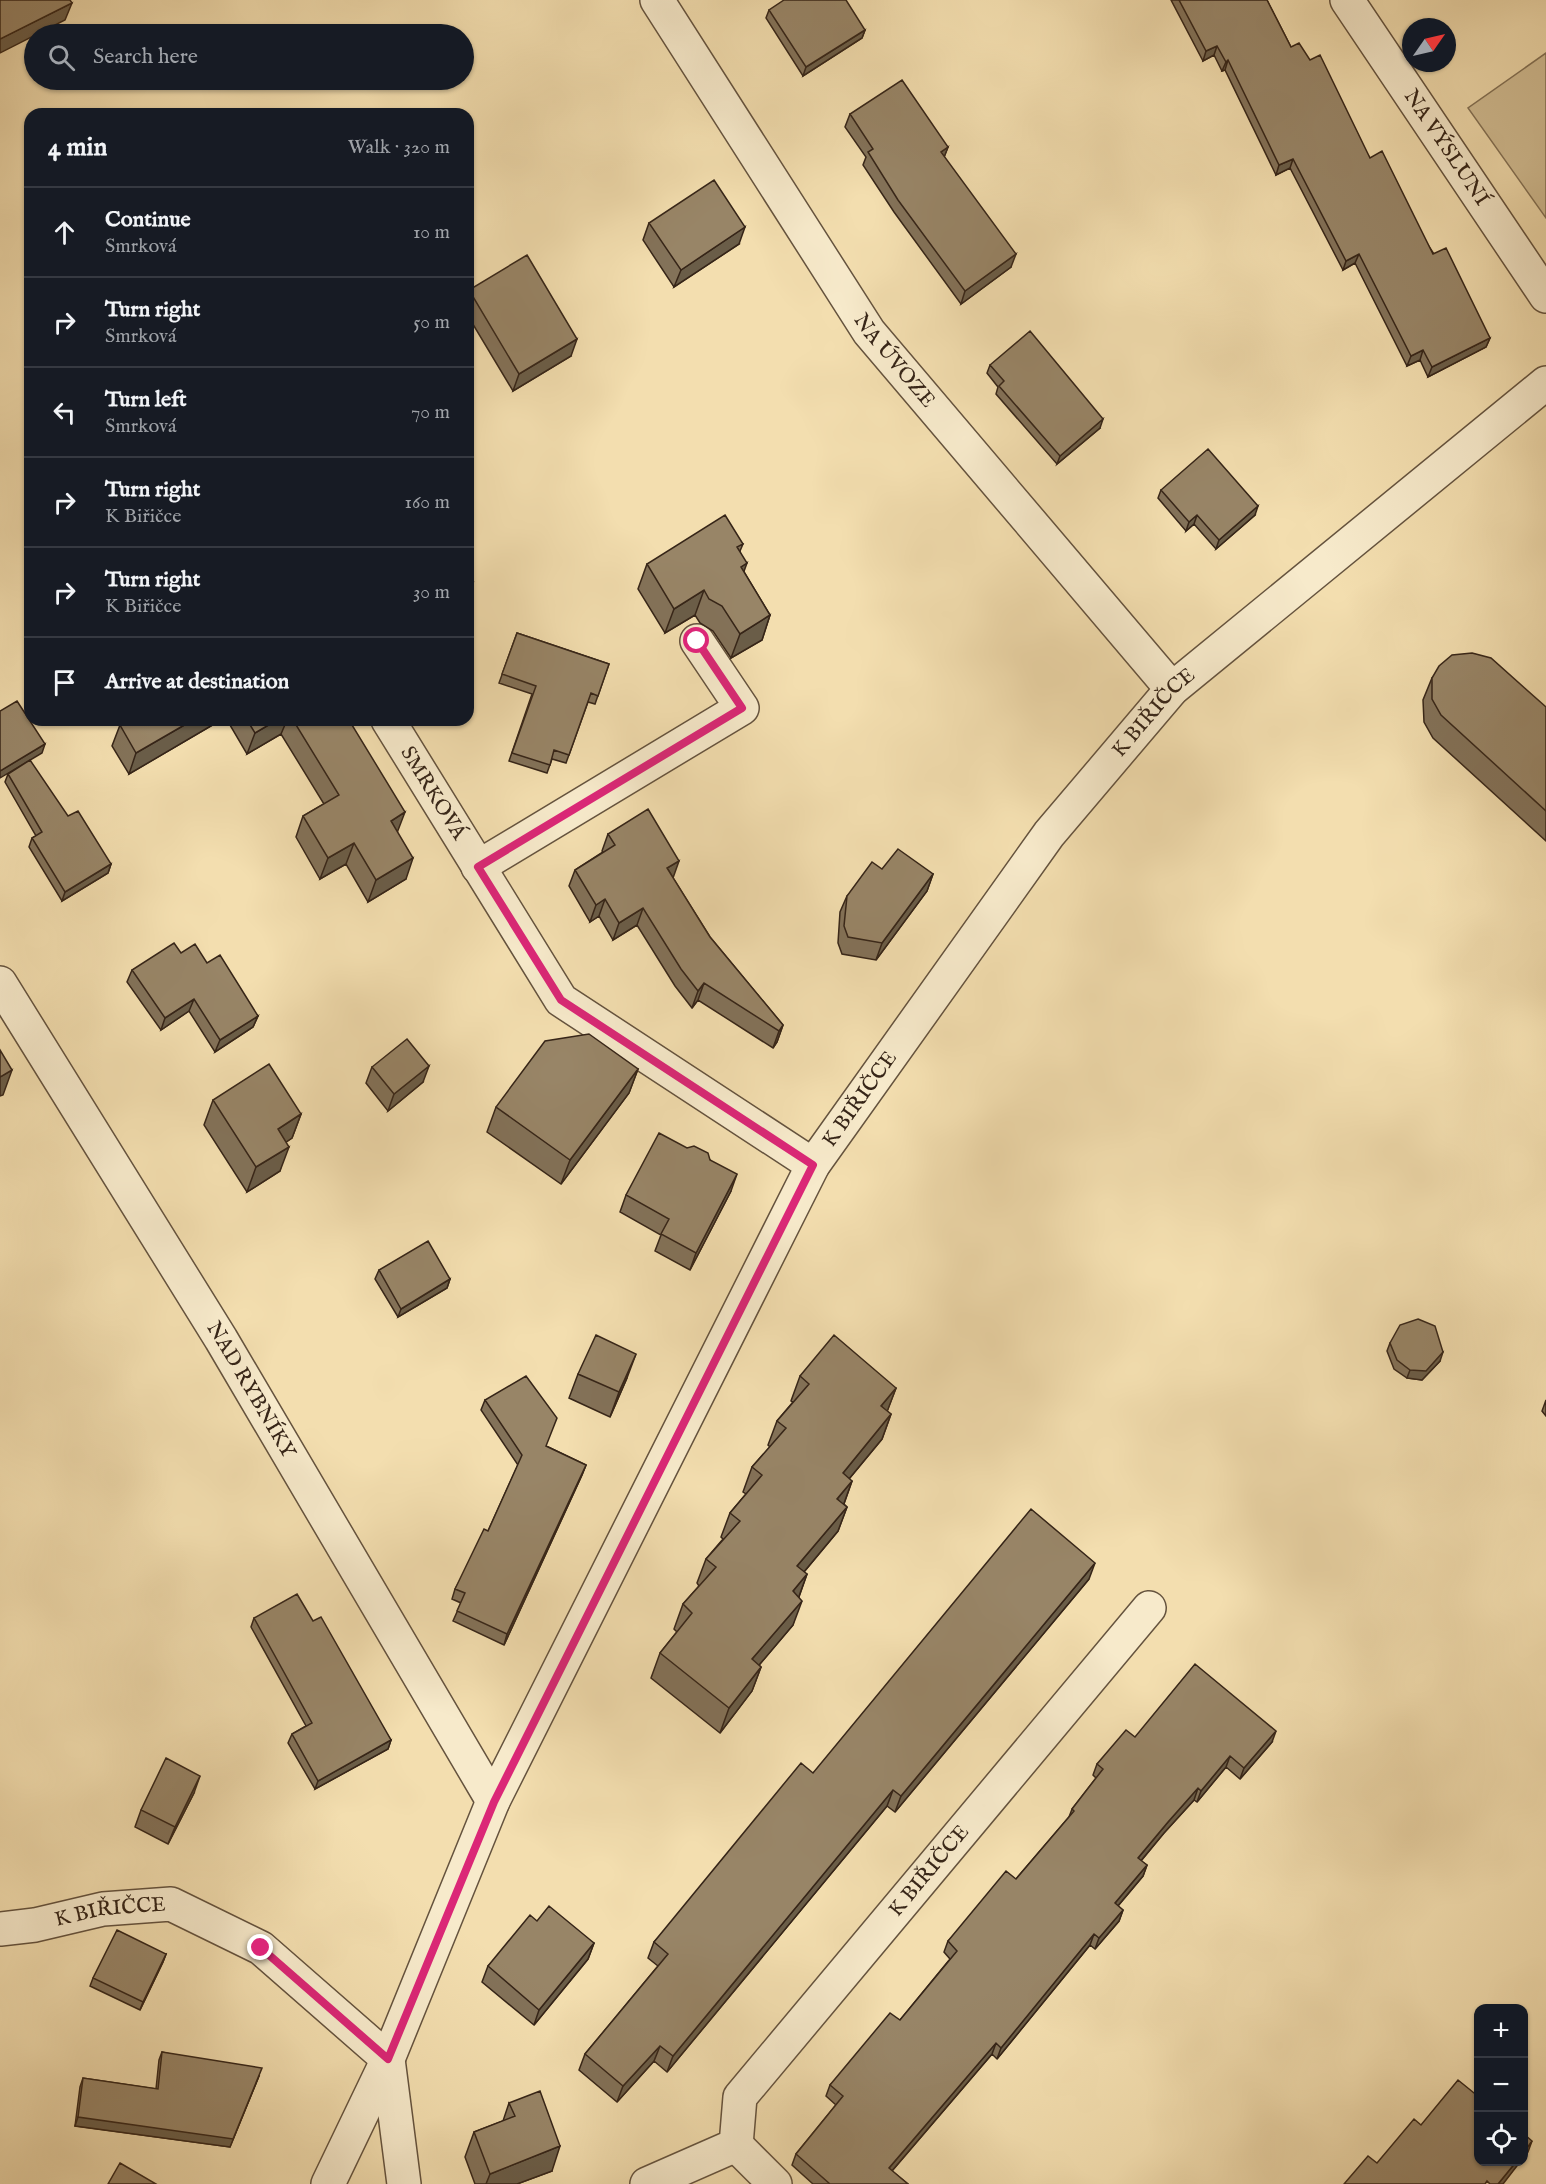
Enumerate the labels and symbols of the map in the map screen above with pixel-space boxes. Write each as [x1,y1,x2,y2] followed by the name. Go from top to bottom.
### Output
[1402,18,1456,72] north arrow
[1397,84,1497,212] street label: NA VÝSLUNÍ
[847,309,941,413] street label: NA ÚVOZE
[683,627,709,653] route start
[1106,662,1201,763] street label: K BIŘIČCE
[394,741,474,846] street label: SMRKOVÁ
[816,1046,903,1153] street label: K BIŘIČCE
[200,1317,303,1465] street label: NAD RYBNÍKY
[883,1819,975,1923] street label: K BIŘIČCE
[52,1891,167,1933] street label: K BIŘIČCE
[247,1934,273,1960] route end

